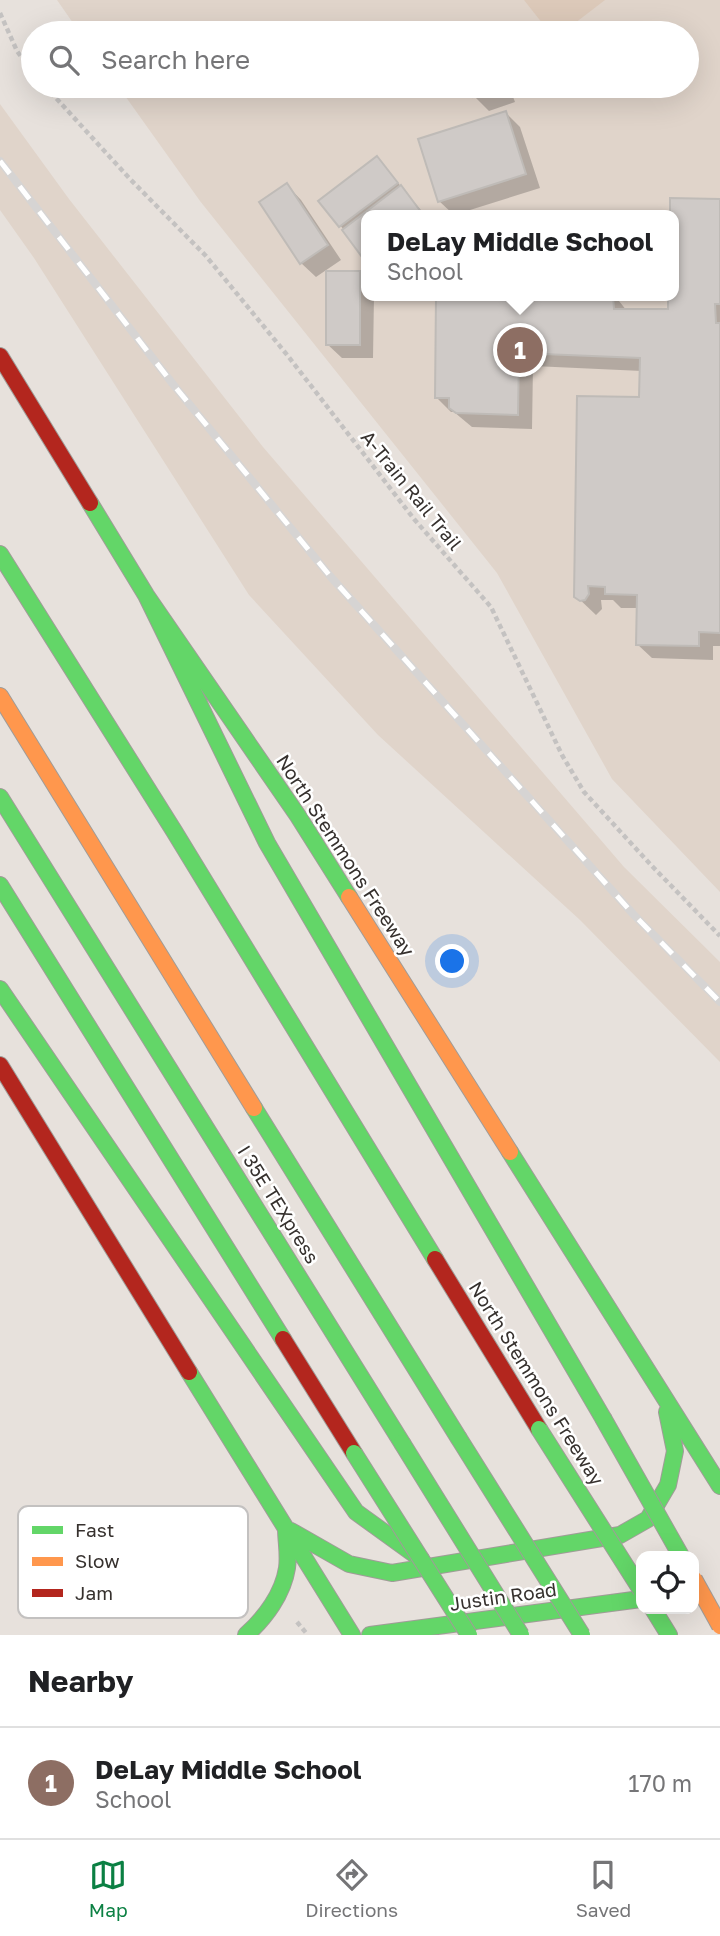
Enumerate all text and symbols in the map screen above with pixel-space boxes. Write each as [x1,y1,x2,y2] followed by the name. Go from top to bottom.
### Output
[21,21,699,98] search box
[45,41,83,79] icon: search
[101,44,250,75] text: Search here
[361,210,679,301] popup
[387,226,653,257] text: DeLay Middle School
[387,257,463,285] text: School
[497,324,543,376] pin: 1
[357,425,467,555] street label: A-Train Rail Trail
[272,750,420,961] street label: North Stemmons Freeway
[435,944,469,978] your location
[233,1141,325,1267] street label: I 35E TEXpress
[465,1277,609,1489] street label: North Stemmons Freeway
[18,1506,248,1618] legend
[75,1518,114,1541] text: Fast
[75,1549,120,1572] text: Slow
[636,1551,699,1614] map controls
[636,1551,699,1614] button: locate
[448,1577,558,1615] street label: Justin Road
[75,1581,113,1604] text: Jam
[28,1663,133,1699] text: Nearby
[95,1754,361,1785] text: DeLay Middle School
[45,1769,57,1797] text: 1
[628,1769,692,1797] text: 170 m
[95,1785,171,1813] text: School
[89,1856,128,1921] tab: Map
[305,1856,398,1921] tab: Directions
[576,1856,631,1921] tab: Saved

